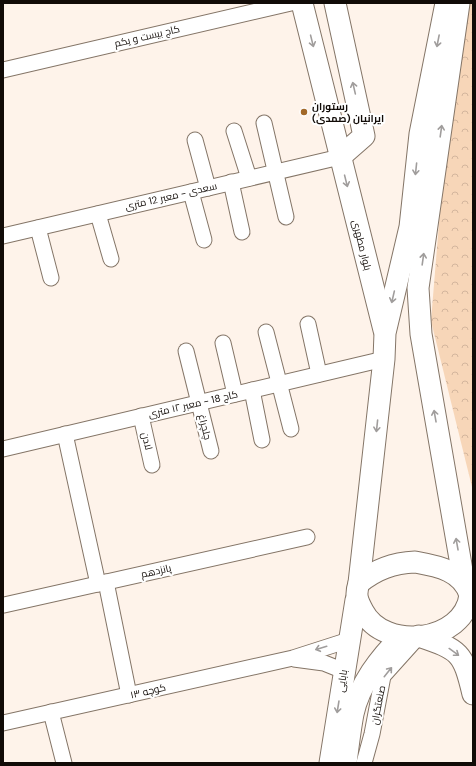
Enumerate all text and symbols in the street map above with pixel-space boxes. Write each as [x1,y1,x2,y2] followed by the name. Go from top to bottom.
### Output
[113,22,181,51] street label: کاج بیست و یکم
[308,34,316,47] one-way arrow
[434,34,442,47] one-way arrow
[349,82,357,95] one-way arrow
[312,100,384,125] place label: رستوران ایرانیان (صمدی)
[299,107,309,117] marker: رستوران ایرانیان (صمدی)
[437,125,445,138] one-way arrow
[413,162,420,175] one-way arrow
[343,174,350,187] one-way arrow
[124,179,218,213] street label: سعدی - معبر 12 متری
[349,218,375,272] street label: بلوار مطهری
[419,253,427,266] one-way arrow
[389,290,397,303] one-way arrow
[147,387,239,421] street label: کاج 18 - معبر ۱۲ متری
[431,410,439,423] one-way arrow
[196,413,214,441] street label: چلچراغ
[373,419,380,432] one-way arrow
[139,431,155,451] street label: لادن
[453,538,461,551] one-way arrow
[140,561,173,582] street label: پانزدهم
[314,645,327,652] one-way arrow
[448,648,459,656] one-way arrow
[383,666,392,677] one-way arrow
[334,669,350,693] street label: بابایی
[129,681,167,701] street label: کوچه ۱۳
[368,684,388,726] street label: صنعتگران
[334,700,342,713] one-way arrow

